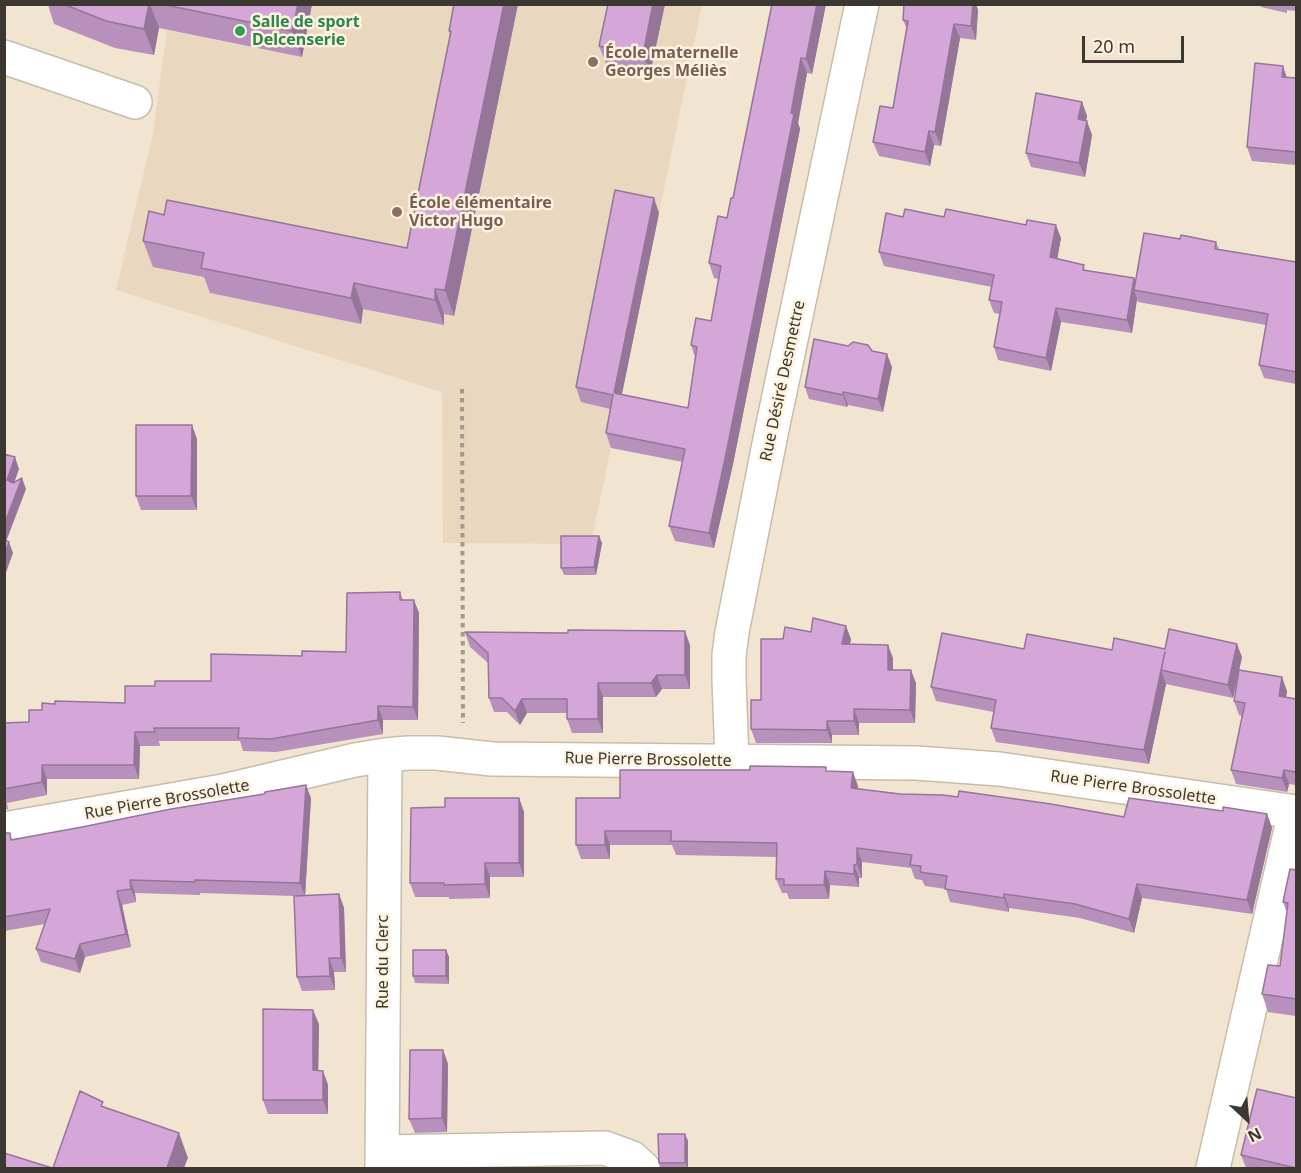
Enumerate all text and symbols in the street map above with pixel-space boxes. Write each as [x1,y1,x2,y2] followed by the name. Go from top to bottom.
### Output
[252,12,360,50] place label: Salle de sport Delcenserie
[233,24,247,38] marker: Salle de sport Delcenserie
[1085,24,1187,62] scale bar
[1093,34,1135,58] text: 20 m
[605,43,739,81] place label: École maternelle Georges Méliès
[586,55,600,69] marker: École maternelle Georges Méliès
[409,193,552,231] place label: École élémentaire Victor Hugo
[390,205,404,219] marker: École élémentaire Victor Hugo
[757,299,809,463] street label: Rue Désiré Desmettre
[564,749,732,771] street label: Rue Pierre Brossolette
[1049,767,1217,809] street label: Rue Pierre Brossolette
[83,776,251,824] street label: Rue Pierre Brossolette
[373,915,393,1009] street label: Rue du Clerc
[1217,1089,1277,1149] north arrow
[1244,1122,1266,1148] text: N

